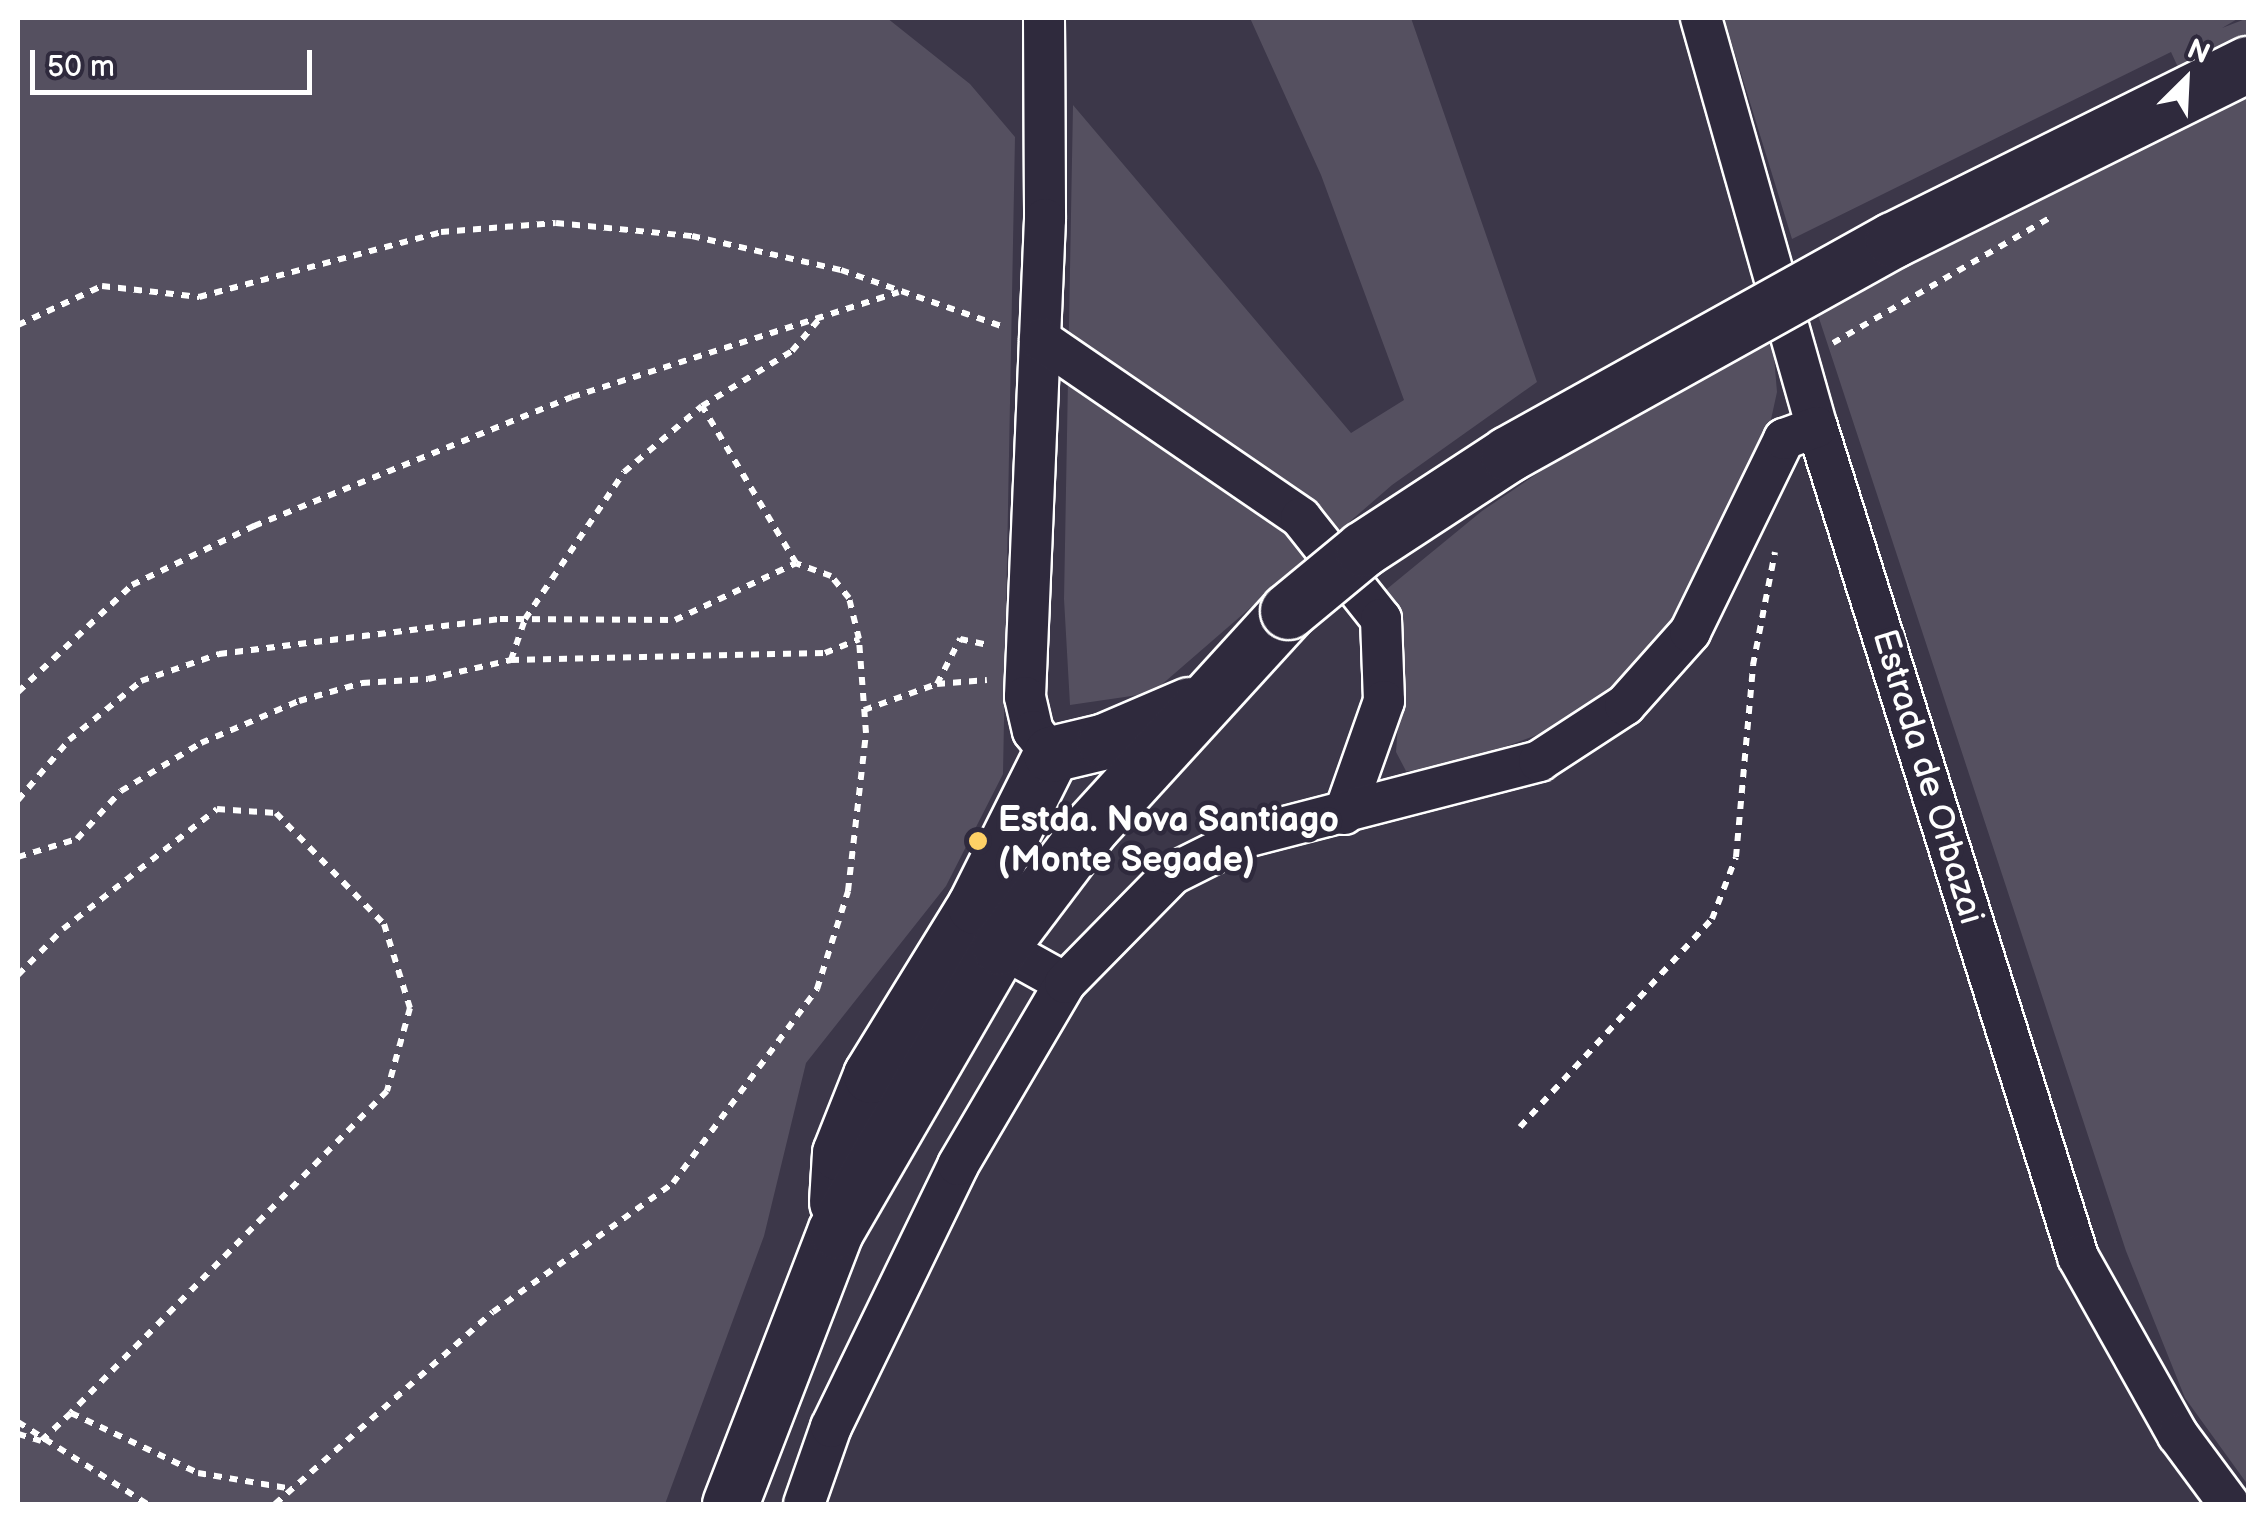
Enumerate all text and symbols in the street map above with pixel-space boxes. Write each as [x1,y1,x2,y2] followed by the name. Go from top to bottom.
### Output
[35,30,318,92] scale bar
[2136,30,2236,130] north arrow
[2182,33,2215,71] text: N
[47,49,115,85] text: 50 m
[1862,625,1992,929] street label: Estrada de Orbazai
[998,800,1339,882] place label: Estda. Nova Santiago (Monte Segade)
[967,830,989,852] marker: Estda. Nova Santiago (Monte Segade)

